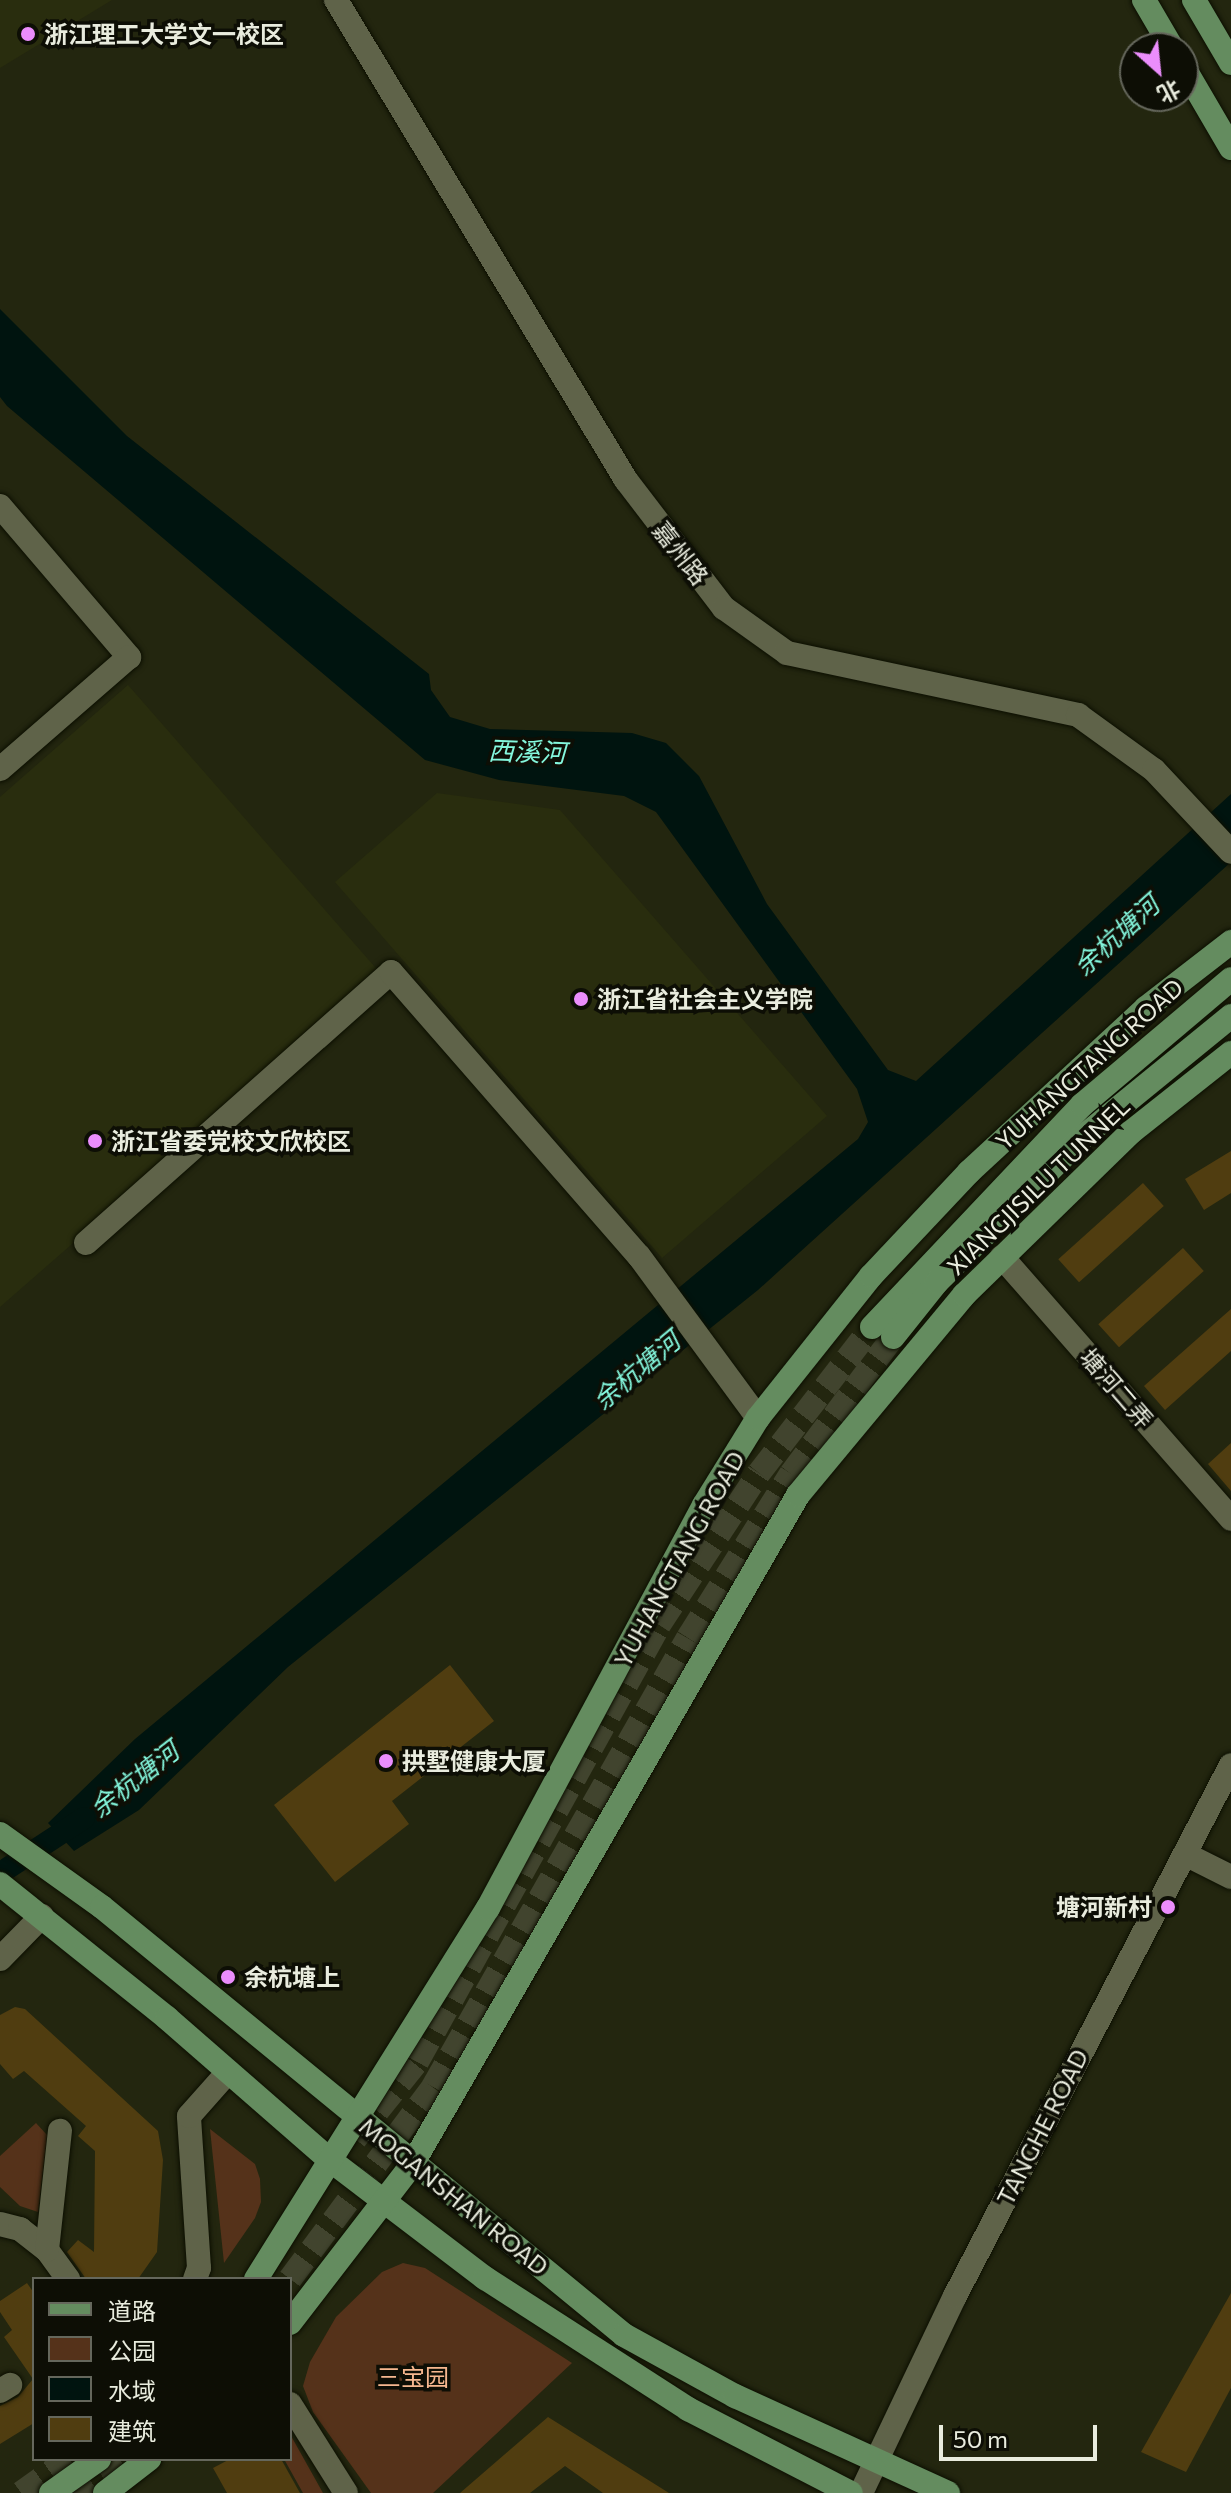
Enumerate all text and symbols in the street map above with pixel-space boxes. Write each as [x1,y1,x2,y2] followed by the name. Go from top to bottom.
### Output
[44,20,284,48] place label: 浙江理工大学文一校区
[19,25,37,43] marker: 浙江理工大学文一校区
[1119,32,1199,112] north arrow
[1153,75,1185,109] text: 北
[647,516,715,590] street label: 嘉州路
[487,734,567,768] water label: 西溪河
[1067,889,1165,981] water label: 余杭塘河
[989,972,1189,1156] street label: YUHANGTANG ROAD
[597,985,813,1013] place label: 浙江省社会主义学院
[572,990,590,1008] marker: 浙江省社会主义学院
[941,1091,1135,1281] street label: XIANGJISILU TUNNEL
[111,1127,351,1155] place label: 浙江省委党校文欣校区
[86,1132,104,1150] marker: 浙江省委党校文欣校区
[586,1325,686,1415] water label: 余杭塘河
[1075,1342,1159,1434] street label: 塘河二弄
[608,1446,750,1672] street label: YUHANGTANG ROAD
[83,1735,185,1823] water label: 余杭塘河
[402,1747,546,1775] place label: 拱墅健康大厦
[377,1752,395,1770] marker: 拱墅健康大厦
[1056,1893,1152,1921] place label: 塘河新村
[1159,1898,1177,1916] marker: 塘河新村
[244,1963,340,1991] place label: 余杭塘上
[219,1968,237,1986] marker: 余杭塘上
[990,2044,1094,2210] street label: TANGHE ROAD
[354,2111,554,2281] street label: MOGANSHAN ROAD
[32,2277,292,2461] legend
[108,2296,156,2325] text: 道路
[108,2336,156,2365] text: 公园
[377,2363,449,2391] park label: 三宝园
[108,2376,156,2405] text: 水域
[943,2409,1101,2459] scale bar
[108,2416,156,2445] text: 建筑
[953,2424,1008,2453] text: 50 m

